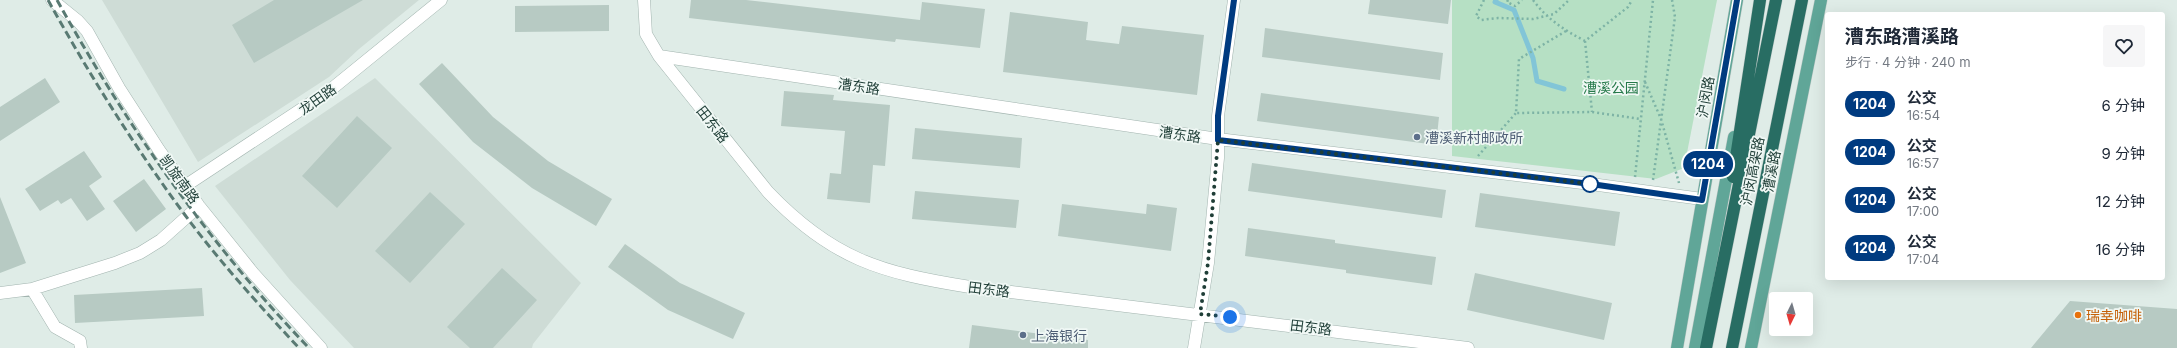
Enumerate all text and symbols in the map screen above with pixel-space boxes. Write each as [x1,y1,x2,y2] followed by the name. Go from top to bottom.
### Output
[1845,25,1959,48] text: 漕东路漕溪路
[2103,25,2145,67] button: heart
[1845,54,1971,70] text: 步行 · 4 分钟 · 240 m
[837,75,881,97] street label: 漕东路
[1693,75,1717,119] street label: 沪闵路
[1583,79,1639,96] park label: 漕溪公园
[295,80,339,118] street label: 龙田路
[1907,88,1937,107] text: 公交
[1853,95,1887,112] text: 1204
[2101,96,2145,115] text: 6 分钟
[693,102,733,146] street label: 田东路
[1907,107,1940,123] text: 16:54
[1158,123,1202,145] street label: 漕东路
[1425,129,1523,146] place label: 漕溪新村邮政所
[1412,132,1422,142] marker: 漕溪新村邮政所
[1737,135,1767,207] street label: 沪闵高架路
[1907,136,1937,155] text: 公交
[1853,143,1887,160] text: 1204
[2101,144,2145,163] text: 9 分钟
[1759,149,1783,193] street label: 漕溪路
[157,151,203,207] street label: 凯旋南路
[1680,151,1736,177] line badge: 1204
[1691,155,1725,172] text: 1204
[1907,155,1939,171] text: 16:57
[1581,175,1599,193] unlabelled marker
[1907,184,1937,203] text: 公交
[1853,191,1887,208] text: 1204
[2096,192,2145,211] text: 12 分钟
[1907,203,1939,219] text: 17:00
[1907,232,1937,251] text: 公交
[1853,239,1887,256] text: 1204
[2095,240,2145,259] text: 16 分钟
[1907,251,1939,267] text: 17:04
[967,278,1011,300] street label: 田东路
[1769,292,1813,336] north arrow
[1769,292,1813,336] map controls
[1220,307,1240,327] your location
[2086,307,2142,324] place label: 瑞幸咖啡
[2073,310,2083,320] marker: 瑞幸咖啡
[1289,316,1333,338] street label: 田东路
[1031,327,1087,344] place label: 上海银行
[1018,330,1028,340] marker: 上海银行

